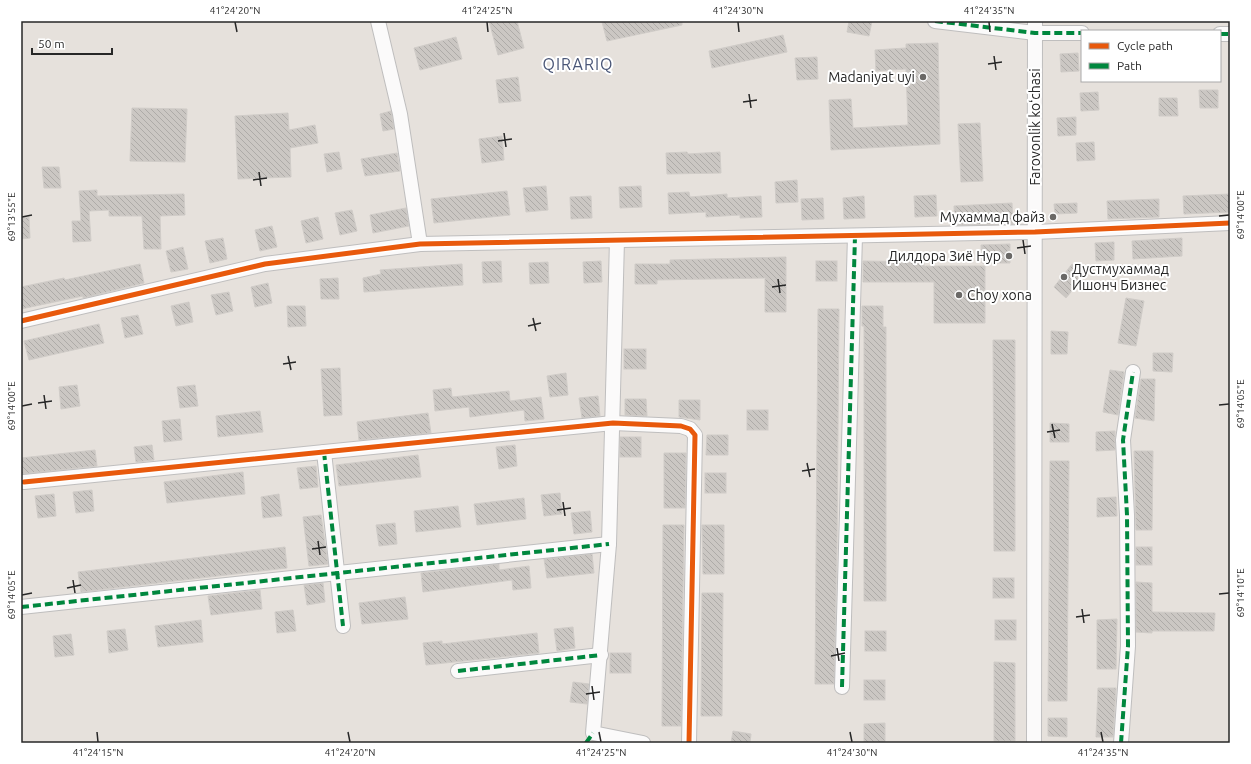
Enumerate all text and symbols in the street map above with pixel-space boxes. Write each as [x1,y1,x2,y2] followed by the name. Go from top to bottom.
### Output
[210,5,260,16] text: 41°24'20"N
[462,5,512,16] text: 41°24'25"N
[713,5,763,16] text: 41°24'30"N
[964,5,1014,16] text: 41°24'35"N
[32,30,112,56] scale bar
[1081,30,1221,82] legend
[38,37,65,50] text: 50 m
[1117,39,1173,52] text: Cycle path
[543,55,613,73] district label: QIRARIQ
[1117,59,1142,72] text: Path
[1027,68,1043,186] street label: Farovonlik koʻchasi
[828,69,915,85] place label: Madaniyat uyi
[918,72,928,82] marker: Madaniyat uyi
[1235,190,1246,240] text: 69°14'00"E
[6,192,17,242] text: 69°13'55"E
[940,209,1045,225] place label: Мухаммад файз
[1048,212,1058,222] marker: Мухаммад файз
[888,248,1001,264] place label: Дилдора Зиё Нур
[1004,251,1014,261] marker: Дилдора Зиё Нур
[1072,261,1169,293] place label: Дустмухаммад Ишонч Бизнес
[1059,272,1069,282] marker: Дустмухаммад Ишонч Бизнес
[967,287,1032,303] place label: Choy xona
[954,290,964,300] marker: Choy xona
[1235,379,1246,429] text: 69°14'05"E
[6,381,17,431] text: 69°14'00"E
[1235,568,1246,618] text: 69°14'10"E
[6,570,17,620] text: 69°14'05"E
[73,747,123,758] text: 41°24'15"N
[325,747,375,758] text: 41°24'20"N
[576,747,626,758] text: 41°24'25"N
[827,747,877,758] text: 41°24'30"N
[1078,747,1128,758] text: 41°24'35"N

